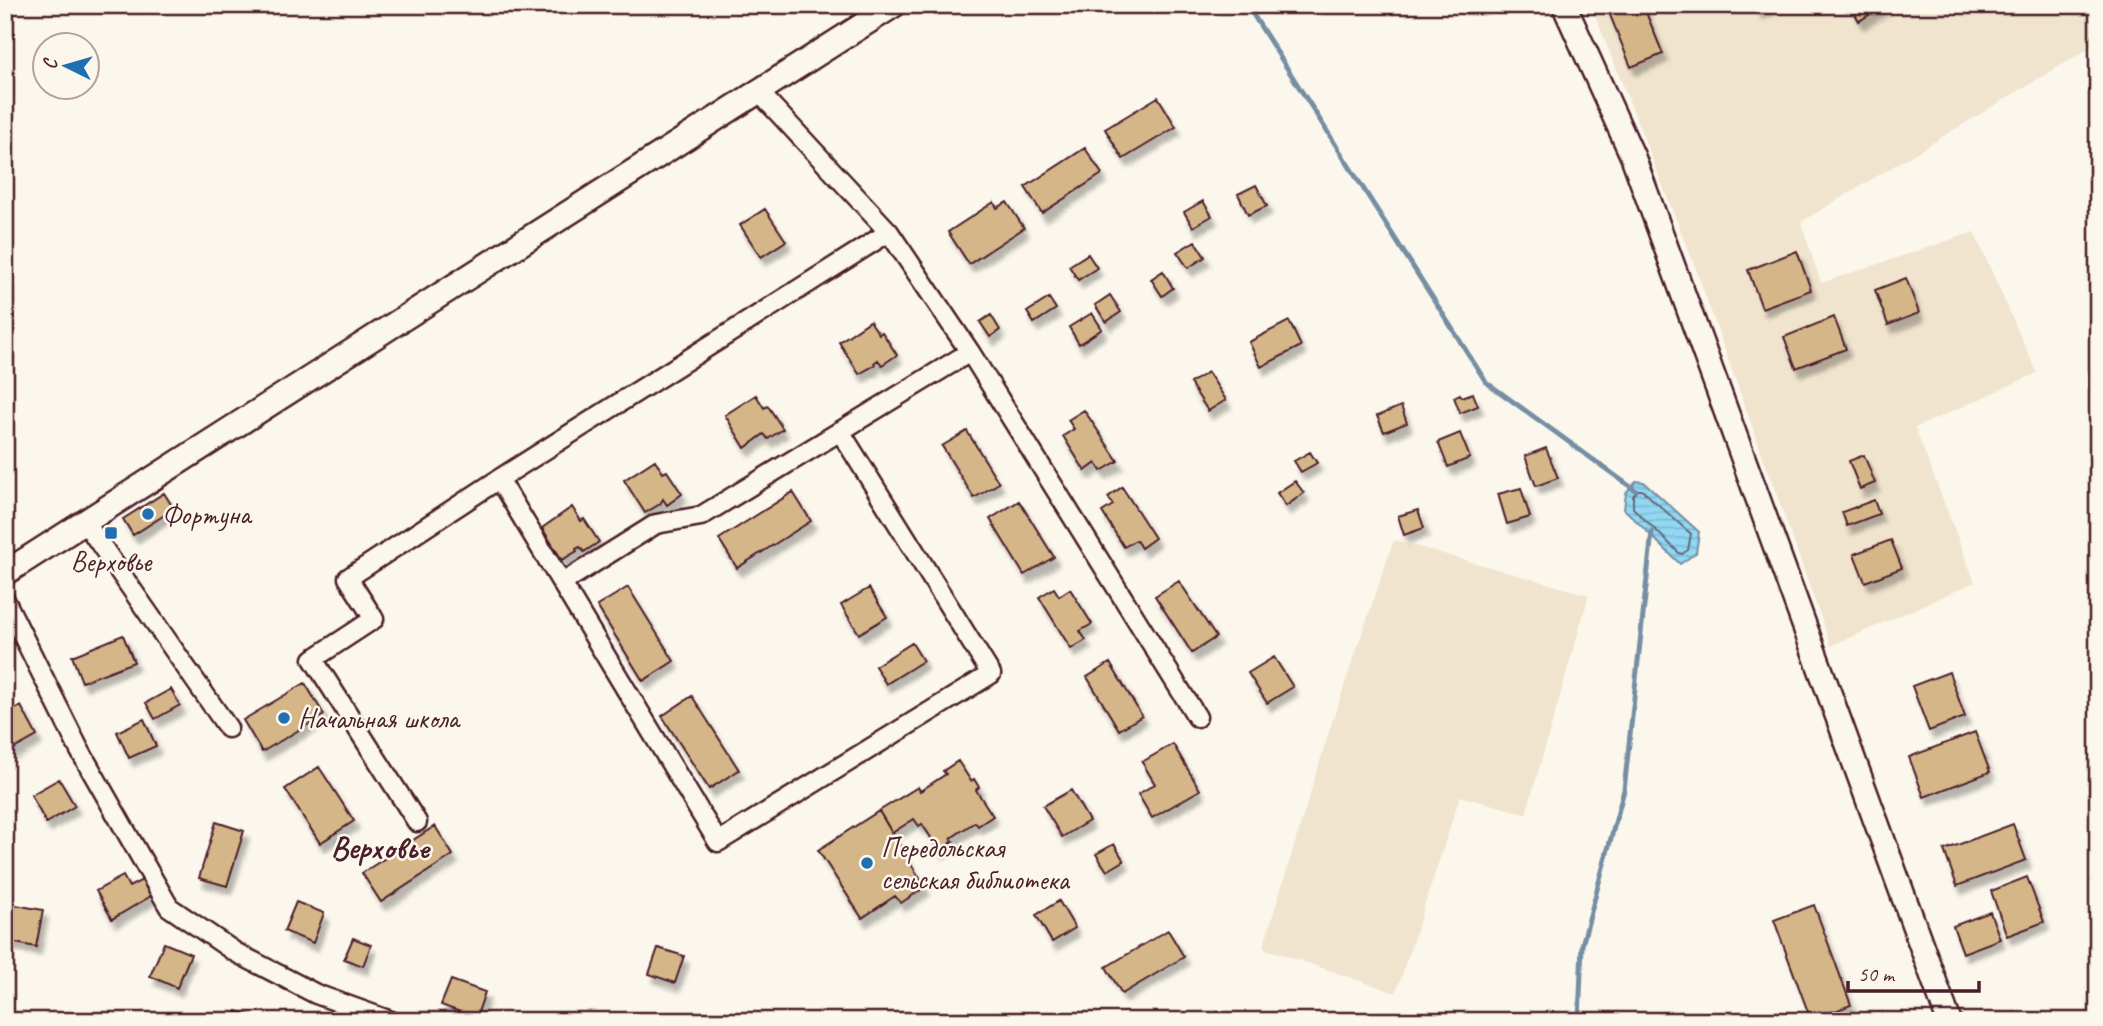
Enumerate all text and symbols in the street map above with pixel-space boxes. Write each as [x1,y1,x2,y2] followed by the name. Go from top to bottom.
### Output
[32,32,102,102] north arrow
[38,56,63,70] text: С
[162,497,253,532] place label: Фортуна
[140,506,156,522] marker: Фортуна
[103,525,119,541] marker: Верховье
[71,544,153,579] place label: Верховье
[298,701,461,736] place label: Начальная школа
[276,710,292,726] marker: Начальная школа
[331,827,431,868] district label: Верховье
[881,830,1071,897] place label: Передольская сельская библиотека
[859,855,875,871] marker: Передольская сельская библиотека
[1848,949,1979,993] scale bar
[1858,961,1896,987] text: 50 m

